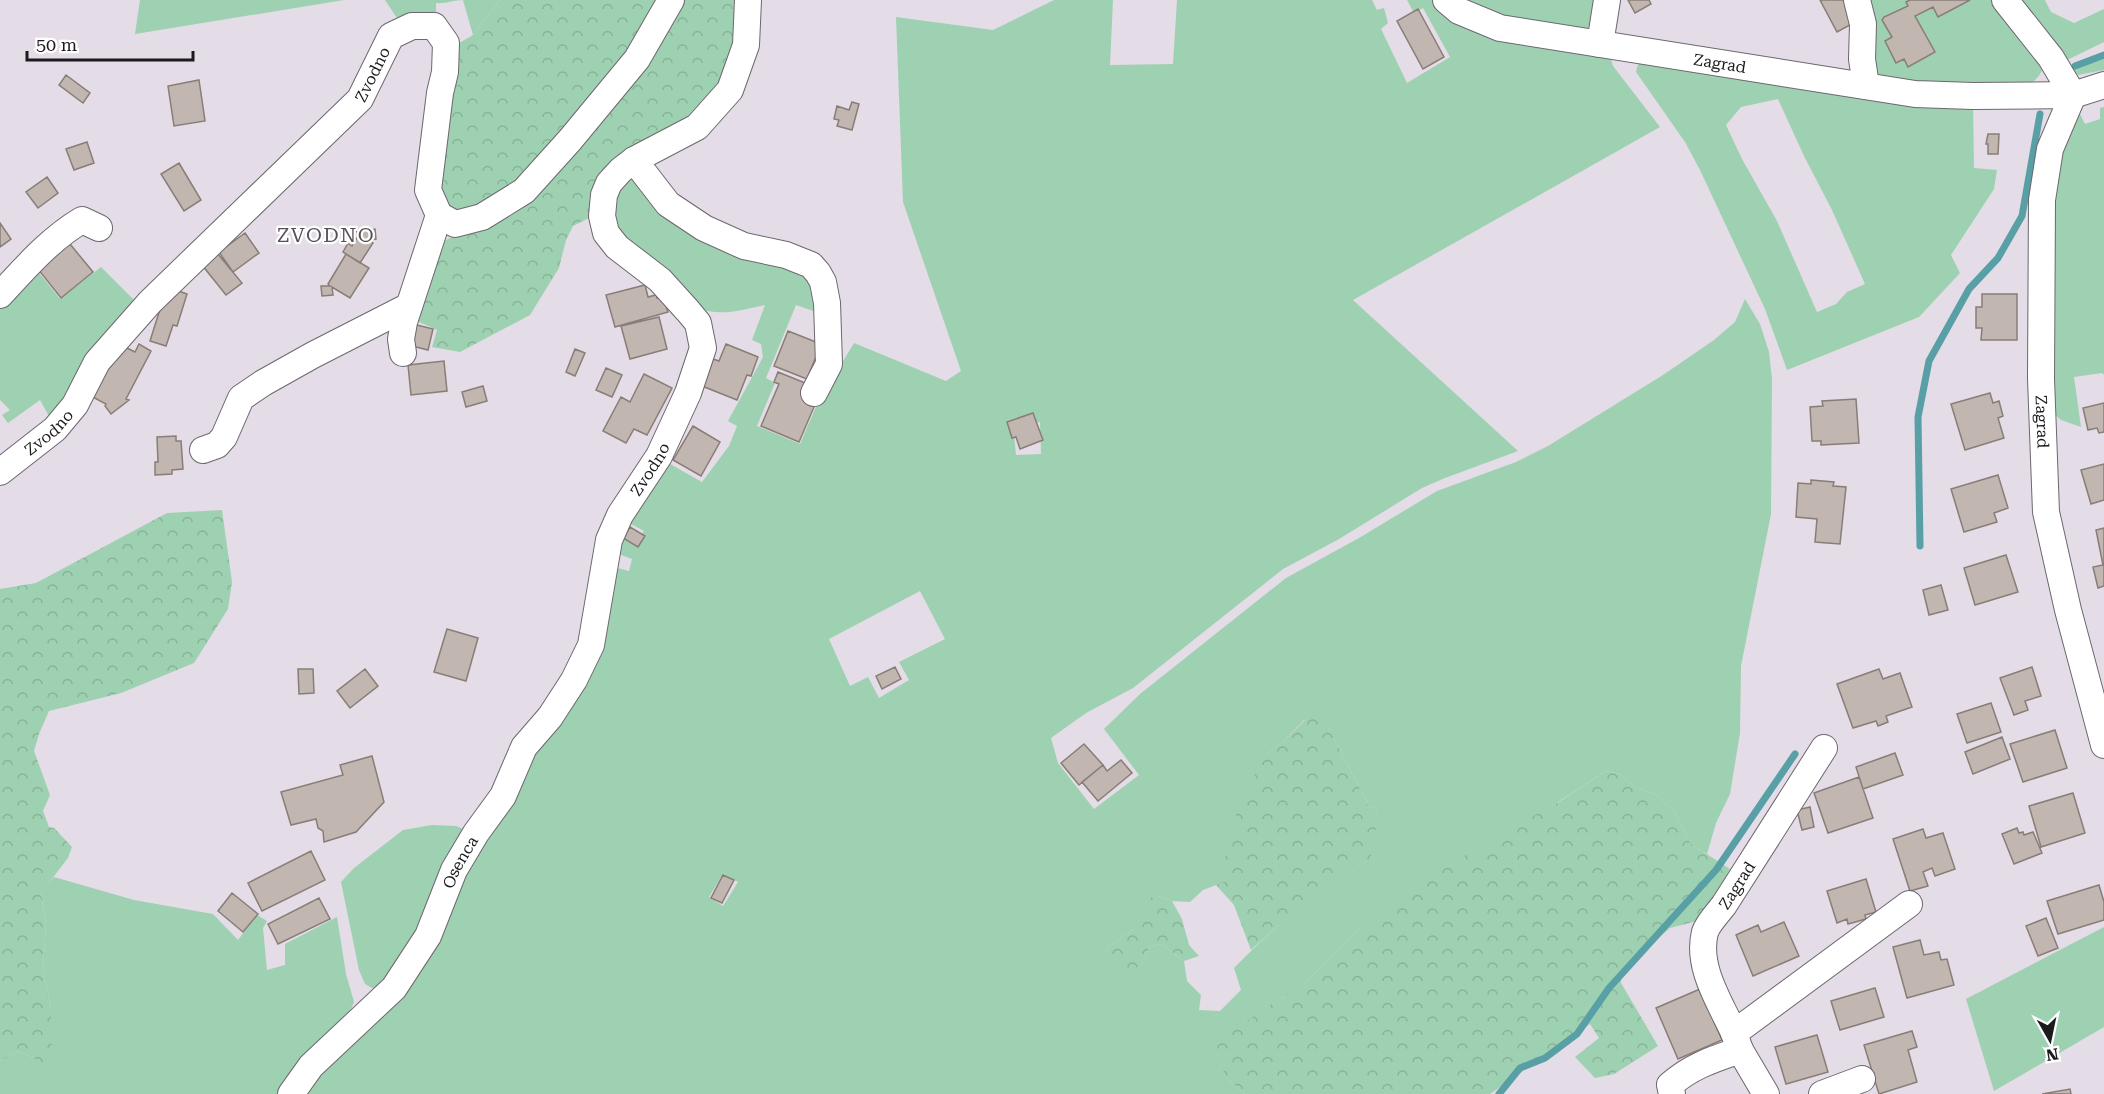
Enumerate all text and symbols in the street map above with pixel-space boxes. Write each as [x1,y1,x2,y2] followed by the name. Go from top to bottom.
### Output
[27,24,194,62] scale bar
[36,34,77,55] text: 50 m
[351,44,394,105] street label: Zvodno
[1692,50,1747,77] street label: Zagrad
[277,223,375,247] district label: ZVODNO
[2032,395,2053,449] street label: Zagrad
[21,406,77,459] street label: Zvodno
[626,440,674,499] street label: Zvodno
[439,832,482,891] street label: Osenca
[1715,858,1759,913] street label: Zagrad
[2020,1010,2080,1070] north arrow
[2045,1044,2060,1065] text: N

